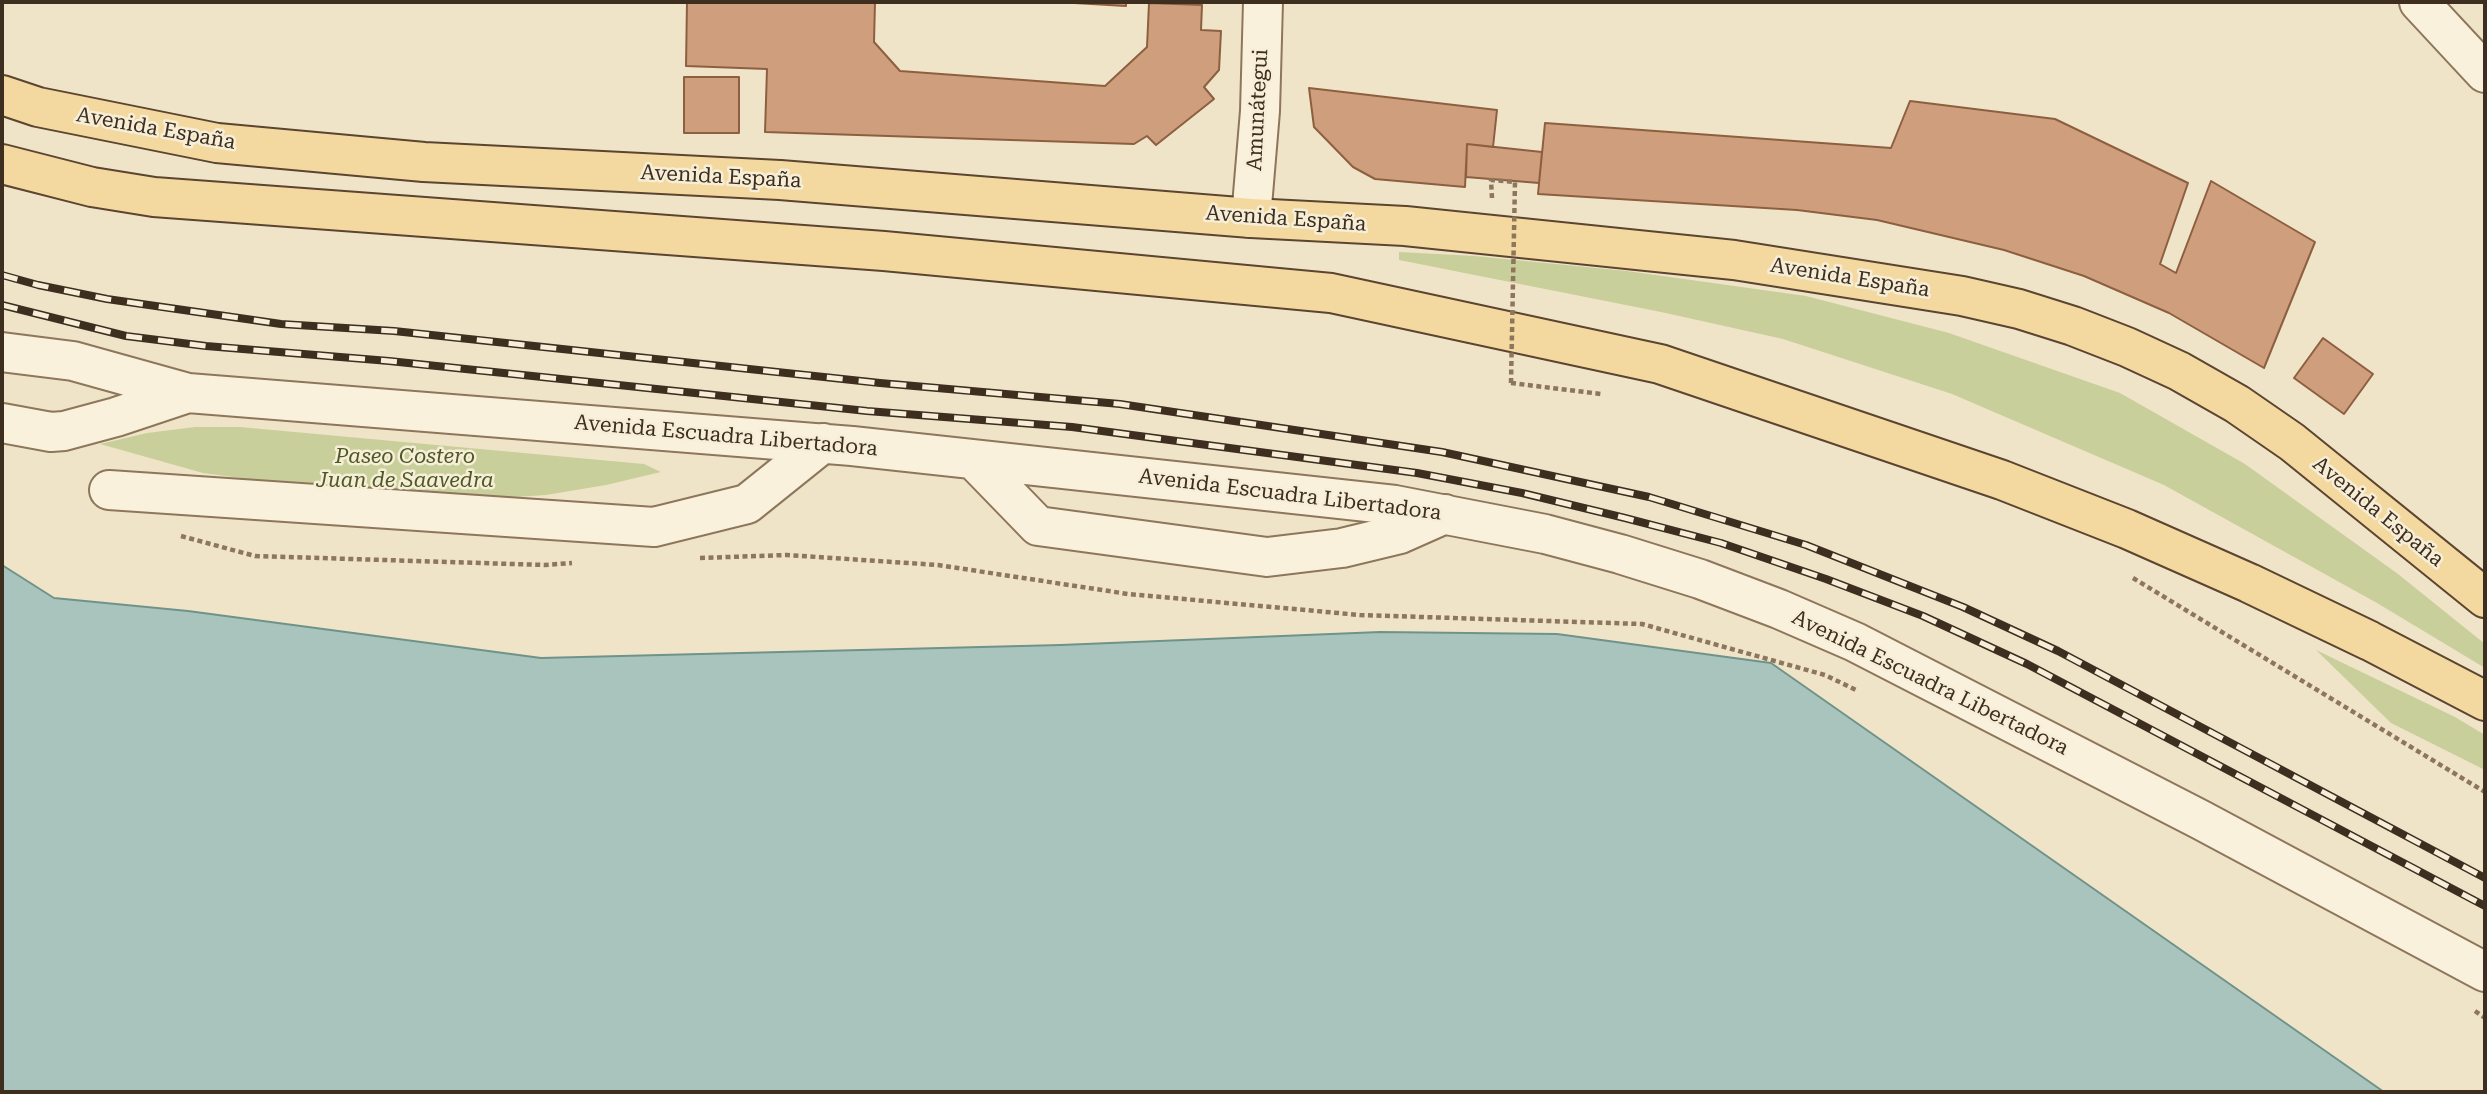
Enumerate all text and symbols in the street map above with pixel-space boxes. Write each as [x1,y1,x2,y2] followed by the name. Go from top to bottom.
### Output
[1242,48,1274,172] street label: Amunátegui
[74,103,238,155] street label: Avenida España
[640,160,802,194] street label: Avenida España
[1205,201,1367,237] street label: Avenida España
[1768,253,1932,303] street label: Avenida España
[573,410,879,462] street label: Avenida Escuadra Libertadora
[316,444,494,494] park label: Paseo Costero Juan de Saavedra
[2307,452,2449,572] street label: Avenida España
[1137,464,1443,526] street label: Avenida Escuadra Libertadora
[1788,605,2072,761] street label: Avenida Escuadra Libertadora

